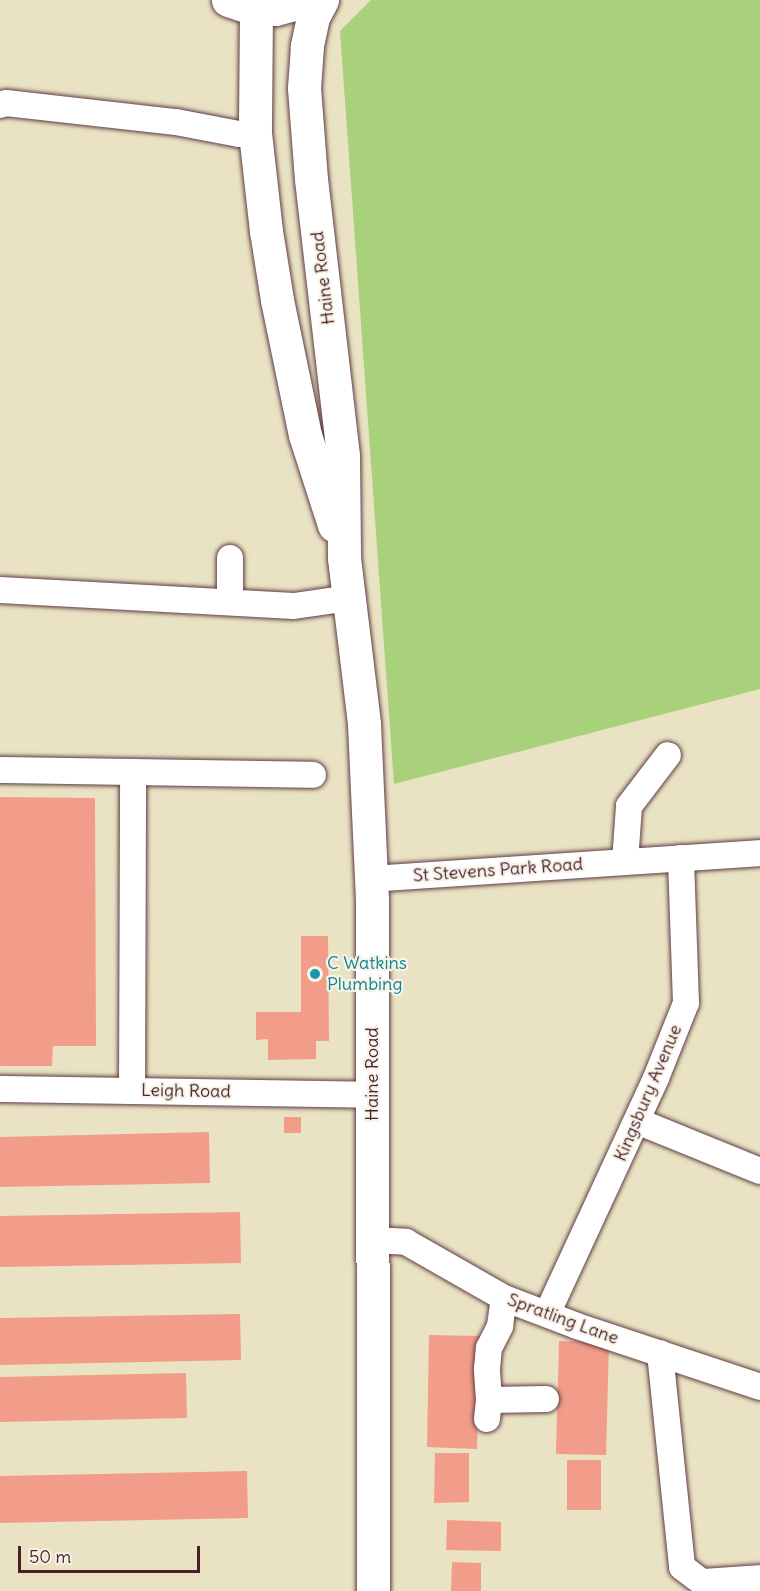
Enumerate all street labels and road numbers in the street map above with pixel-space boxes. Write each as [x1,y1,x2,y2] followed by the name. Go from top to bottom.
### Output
[307,230,339,326] street label: Haine Road
[412,853,584,887] street label: St Stevens Park Road
[609,1021,687,1165] street label: Kingsbury Avenue
[361,1027,383,1121] street label: Haine Road
[141,1079,231,1103] street label: Leigh Road
[505,1289,621,1349] street label: Spratling Lane

